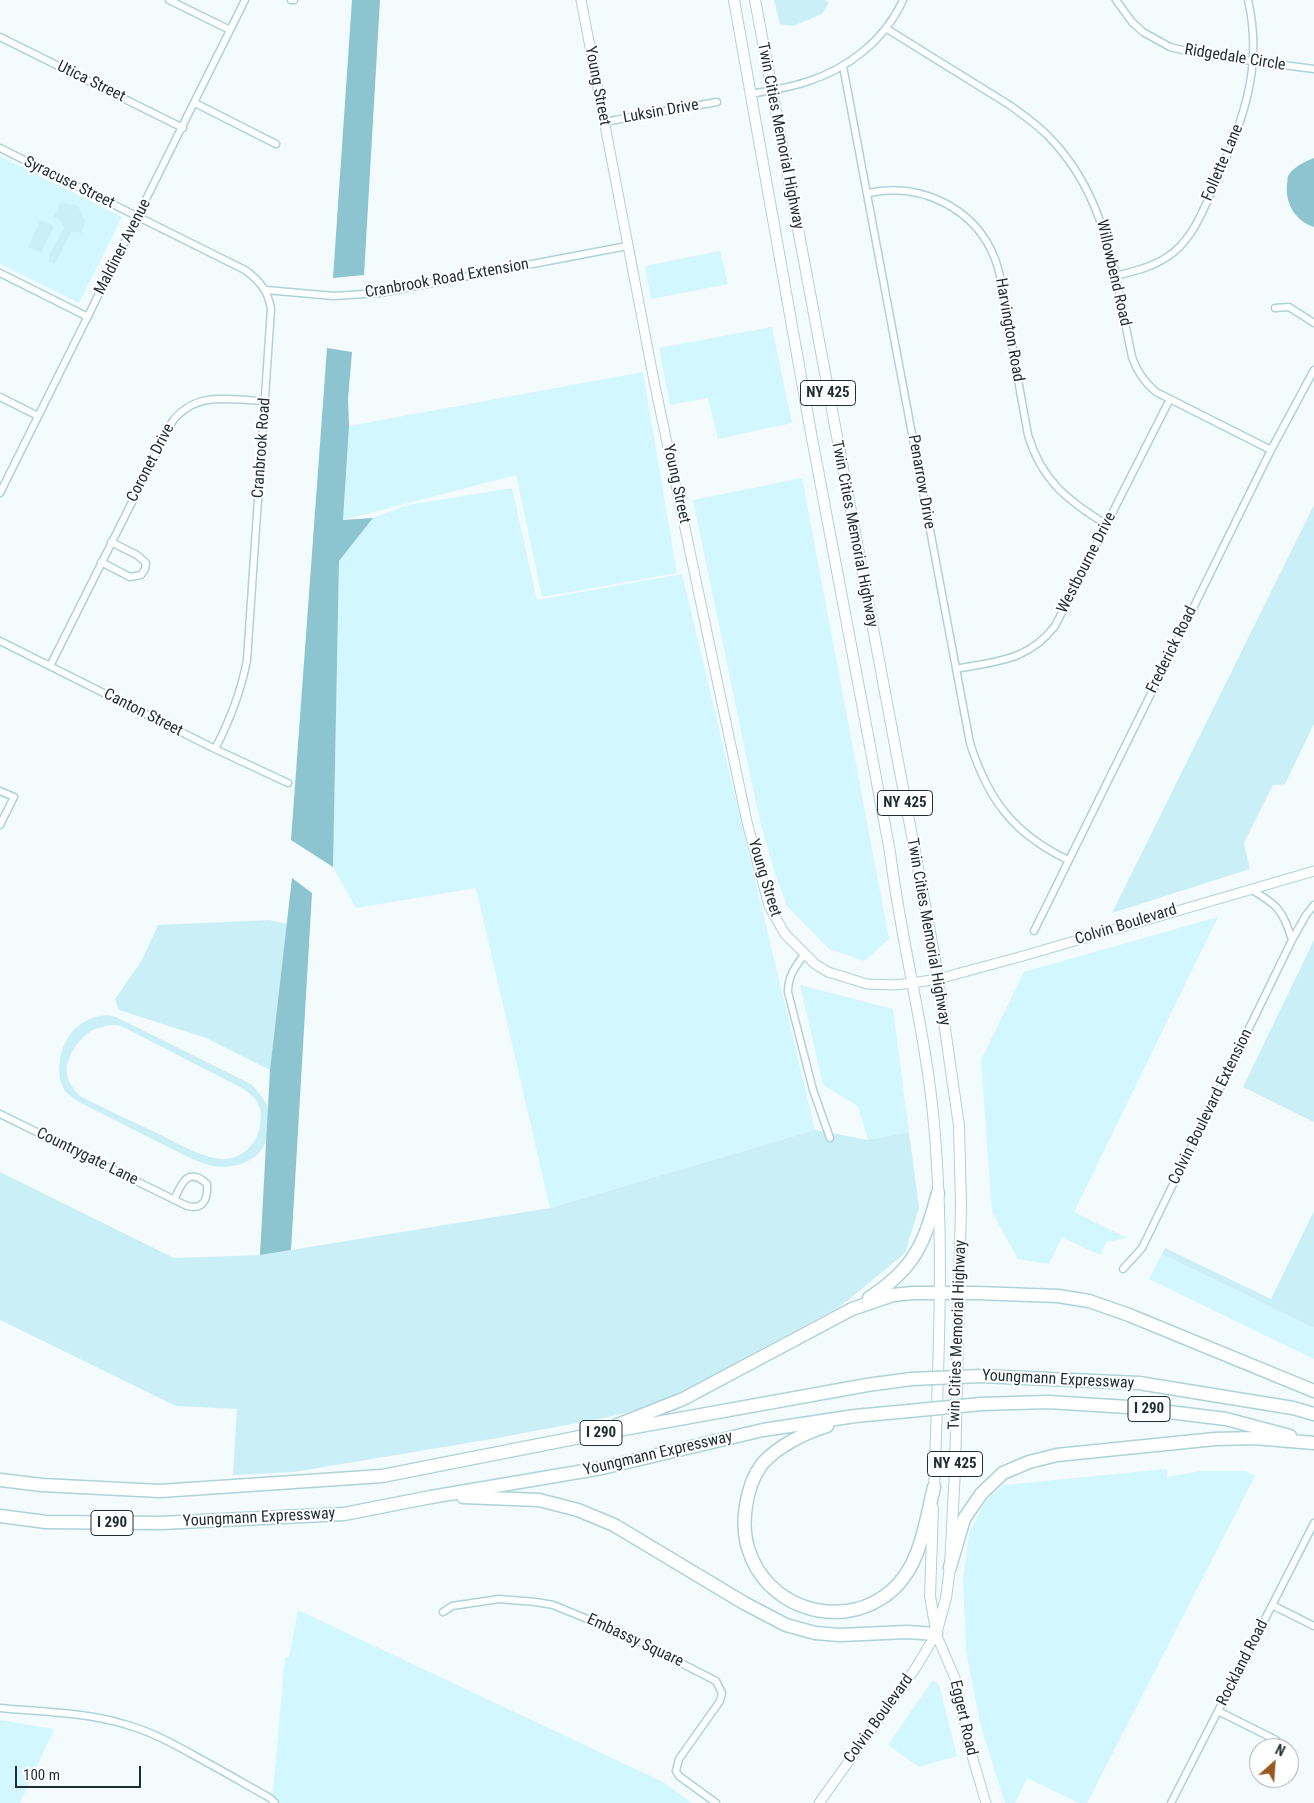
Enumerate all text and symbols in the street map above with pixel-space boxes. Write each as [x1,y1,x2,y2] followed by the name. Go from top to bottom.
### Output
[752,41,808,231] street label: Twin Cities Memorial Highway
[1183,41,1287,75] street label: Ridgedale Circle
[580,45,614,127] street label: Young Street
[54,57,128,107] street label: Utica Street
[622,96,700,128] street label: Luksin Drive
[1198,122,1248,204] street label: Follette Lane
[21,153,117,213] street label: Syracuse Street
[91,196,155,298] street label: Maldiner Avenue
[1091,218,1135,328] street label: Willowbend Road
[364,255,530,303] street label: Cranbrook Road Extension
[990,277,1028,383] street label: Harvington Road
[800,380,856,406] road number: NY 425
[249,397,275,499] street label: Cranbrook Road
[123,421,179,505] street label: Coronet Drive
[903,433,939,531] street label: Penarrow Drive
[826,439,882,629] street label: Twin Cities Memorial Highway
[658,443,694,525] street label: Young Street
[1053,509,1121,617] street label: Westbourne Drive
[1143,604,1201,696] street label: Frederick Road
[100,685,186,741] street label: Canton Street
[878,790,932,816] road number: NY 425
[743,837,785,919] street label: Young Street
[902,837,954,1027] street label: Twin Cities Memorial Highway
[1073,900,1179,950] street label: Colvin Boulevard
[1165,1026,1257,1188] street label: Colvin Boulevard Extension
[33,1124,141,1190] street label: Countrygate Lane
[945,1240,971,1430] street label: Twin Cities Memorial Highway
[981,1366,1135,1394] street label: Youngmann Expressway
[1128,1396,1170,1422] road number: I 290
[580,1420,622,1446] road number: I 290
[582,1427,734,1481] street label: Youngmann Expressway
[928,1452,982,1476] road number: NY 425
[182,1504,336,1532] street label: Youngmann Expressway
[91,1510,133,1536] road number: I 290
[584,1610,686,1672] street label: Embassy Square
[1213,1617,1273,1709] street label: Rockland Road
[840,1671,918,1767] street label: Colvin Boulevard
[945,1678,981,1758] street label: Eggert Road
[1249,1738,1299,1788] north arrow
[1273,1741,1287,1759] text: N
[18,1756,144,1788] scale bar
[23,1766,60,1784] text: 100 m

